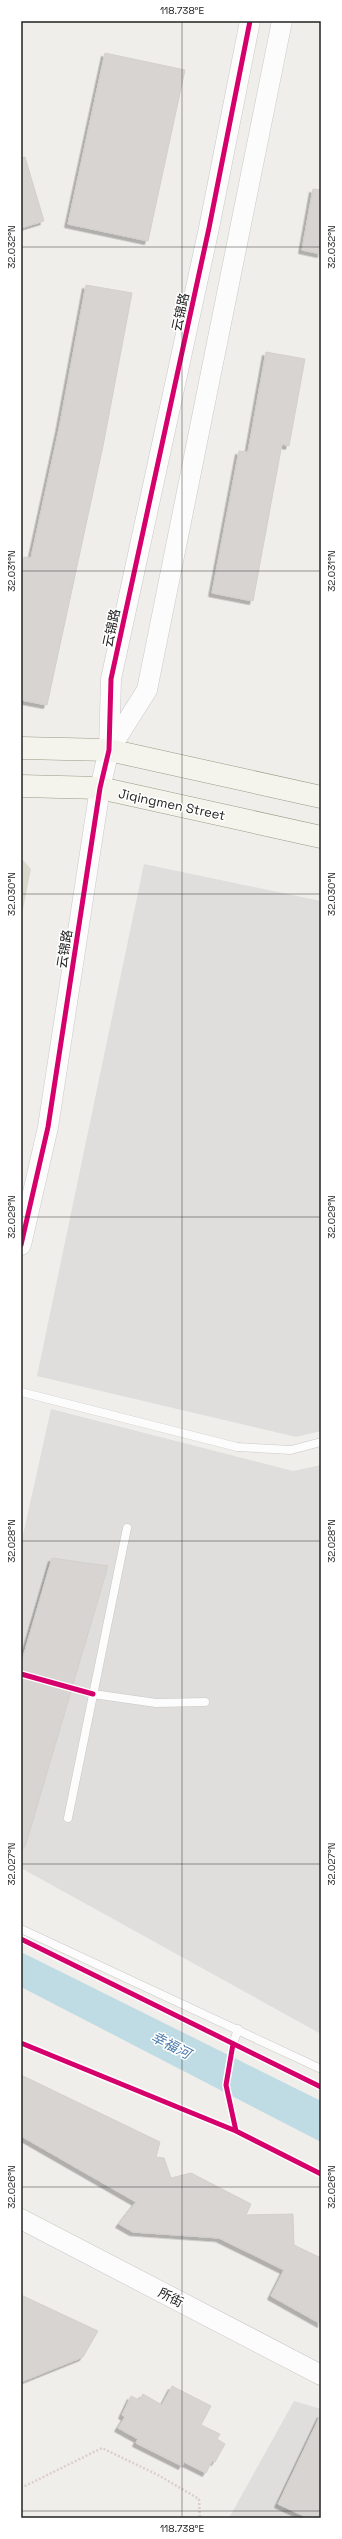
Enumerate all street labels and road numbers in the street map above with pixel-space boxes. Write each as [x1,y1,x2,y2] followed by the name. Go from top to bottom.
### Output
[168,291,193,333] street label: 云锦路
[99,607,124,649] street label: 云锦路
[117,785,227,824] street label: Jiqingmen Street
[53,928,76,970] street label: 云锦路
[155,2284,186,2311] street label: 所街

